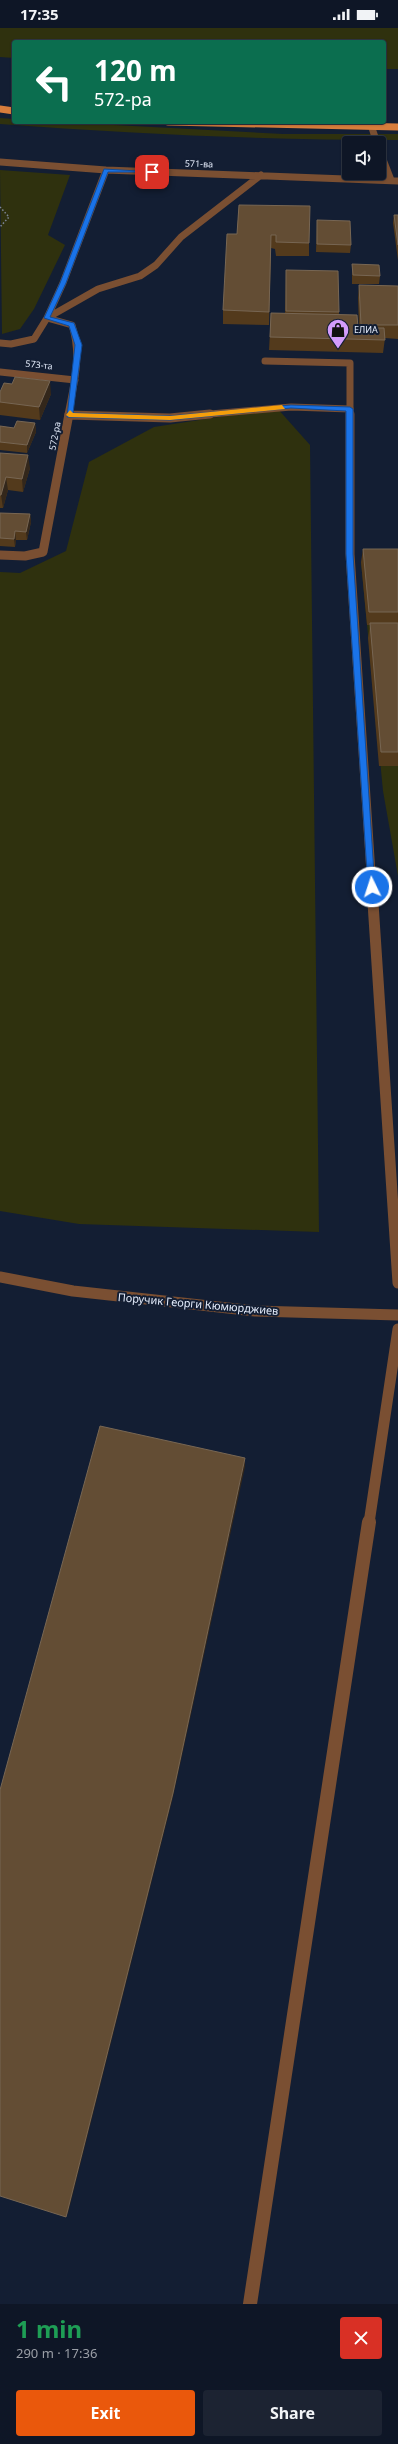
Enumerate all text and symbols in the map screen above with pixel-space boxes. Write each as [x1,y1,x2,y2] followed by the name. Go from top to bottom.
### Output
[20,4,59,24] text: 17:35
[94,51,177,89] text: 120 m
[28,56,80,108] icon: left
[94,87,152,111] text: 572-ра
[342,136,386,180] map controls
[342,136,386,180] button: sound
[135,155,169,189] pin
[185,157,213,170] street label: 571-ва
[141,161,163,183] icon: arrive
[325,317,351,350] shop icon: ЕЛИА
[354,323,378,336] place label: ЕЛИА
[25,357,53,372] street label: 573-та
[45,421,64,451] street label: 572-ра
[351,866,393,908] position arrow
[117,1289,279,1318] street label: Поручик Георги Кюмюрджиев
[16,2312,82,2345] text: 1 min
[340,2317,382,2359] button: close
[16,2344,97,2362] text: 290 m · 17:36
[16,2390,195,2436] button: Exit
[203,2390,382,2436] button: Share

